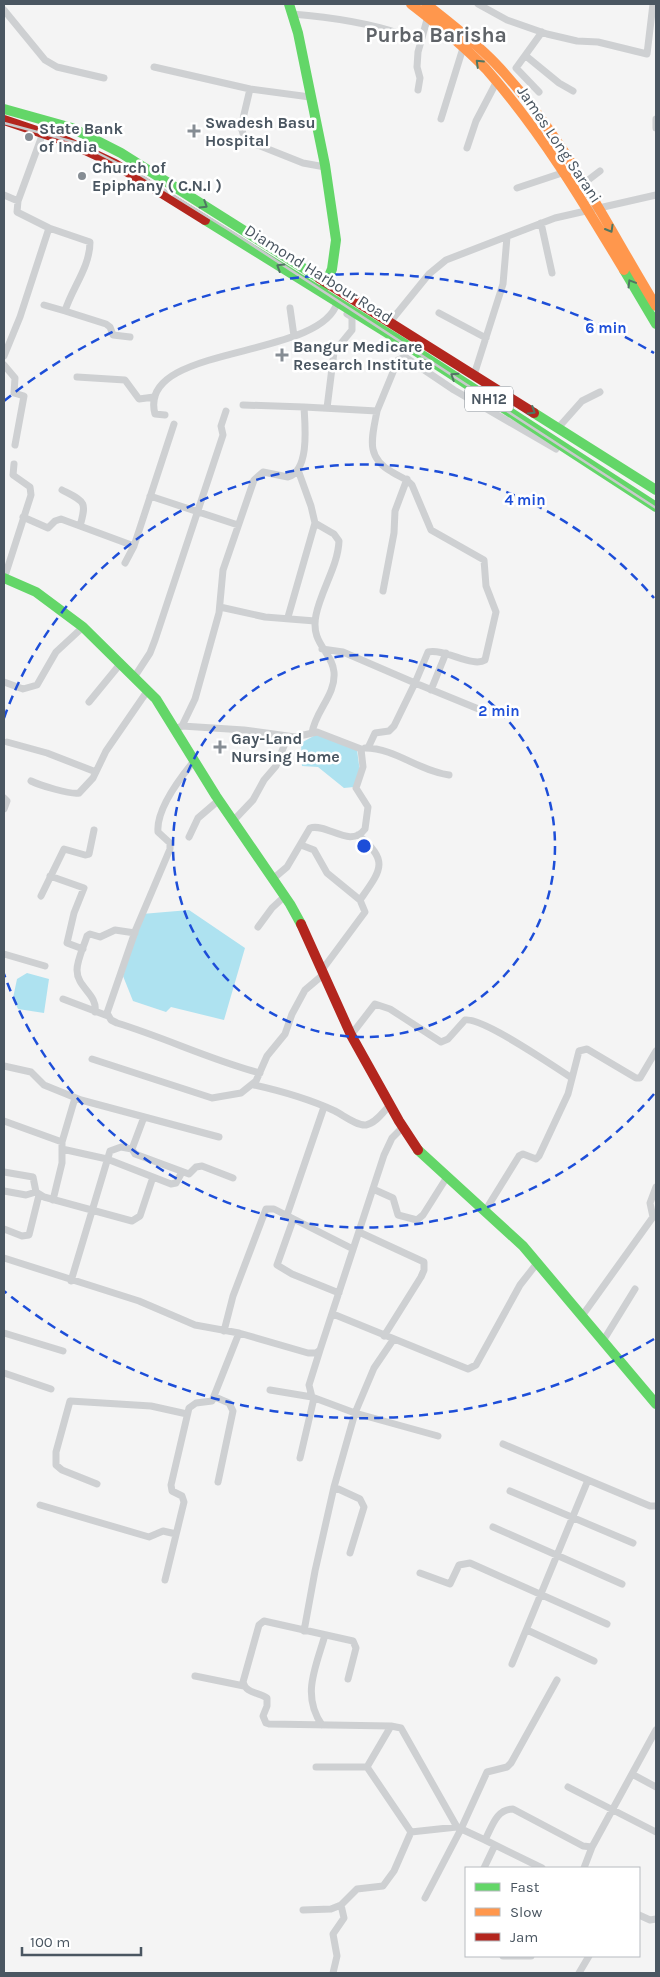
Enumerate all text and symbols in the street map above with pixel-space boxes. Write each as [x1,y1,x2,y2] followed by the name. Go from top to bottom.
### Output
[365,23,507,47] district label: Purba Barisha
[476,60,485,69] one-way arrow
[513,82,606,206] street label: James Long Sarani
[205,113,316,150] place label: Swadesh Basu Hospital
[39,119,123,156] place label: State Bank of India
[187,124,201,138] marker: Swadesh Basu Hospital
[23,131,35,143] marker: State Bank of India
[92,158,222,195] place label: Church of Epiphany ( C.N.I )
[76,170,88,182] marker: Church of Epiphany ( C.N.I )
[199,198,208,208] one-way arrow
[241,220,396,327] street label: Diamond Harbour Road
[603,224,613,233] one-way arrow
[276,264,285,274] one-way arrow
[627,279,637,288] one-way arrow
[585,319,627,337] text: 6 min
[293,337,433,374] place label: Bangur Medicare Research Institute
[275,348,289,362] marker: Bangur Medicare Research Institute
[450,373,459,382] one-way arrow
[465,386,513,412] road number: NH12
[526,405,535,415] one-way arrow
[504,491,546,509] text: 4 min
[478,702,520,720] text: 2 min
[231,729,340,766] place label: Gay-Land Nursing Home
[213,740,227,754] marker: Gay-Land Nursing Home
[355,837,373,855] centre of rings
[465,1867,640,1957] legend
[510,1878,540,1896] text: Fast
[510,1903,542,1921] text: Slow
[22,1924,141,1956] scale bar
[510,1928,538,1946] text: Jam
[30,1933,70,1951] text: 100 m

